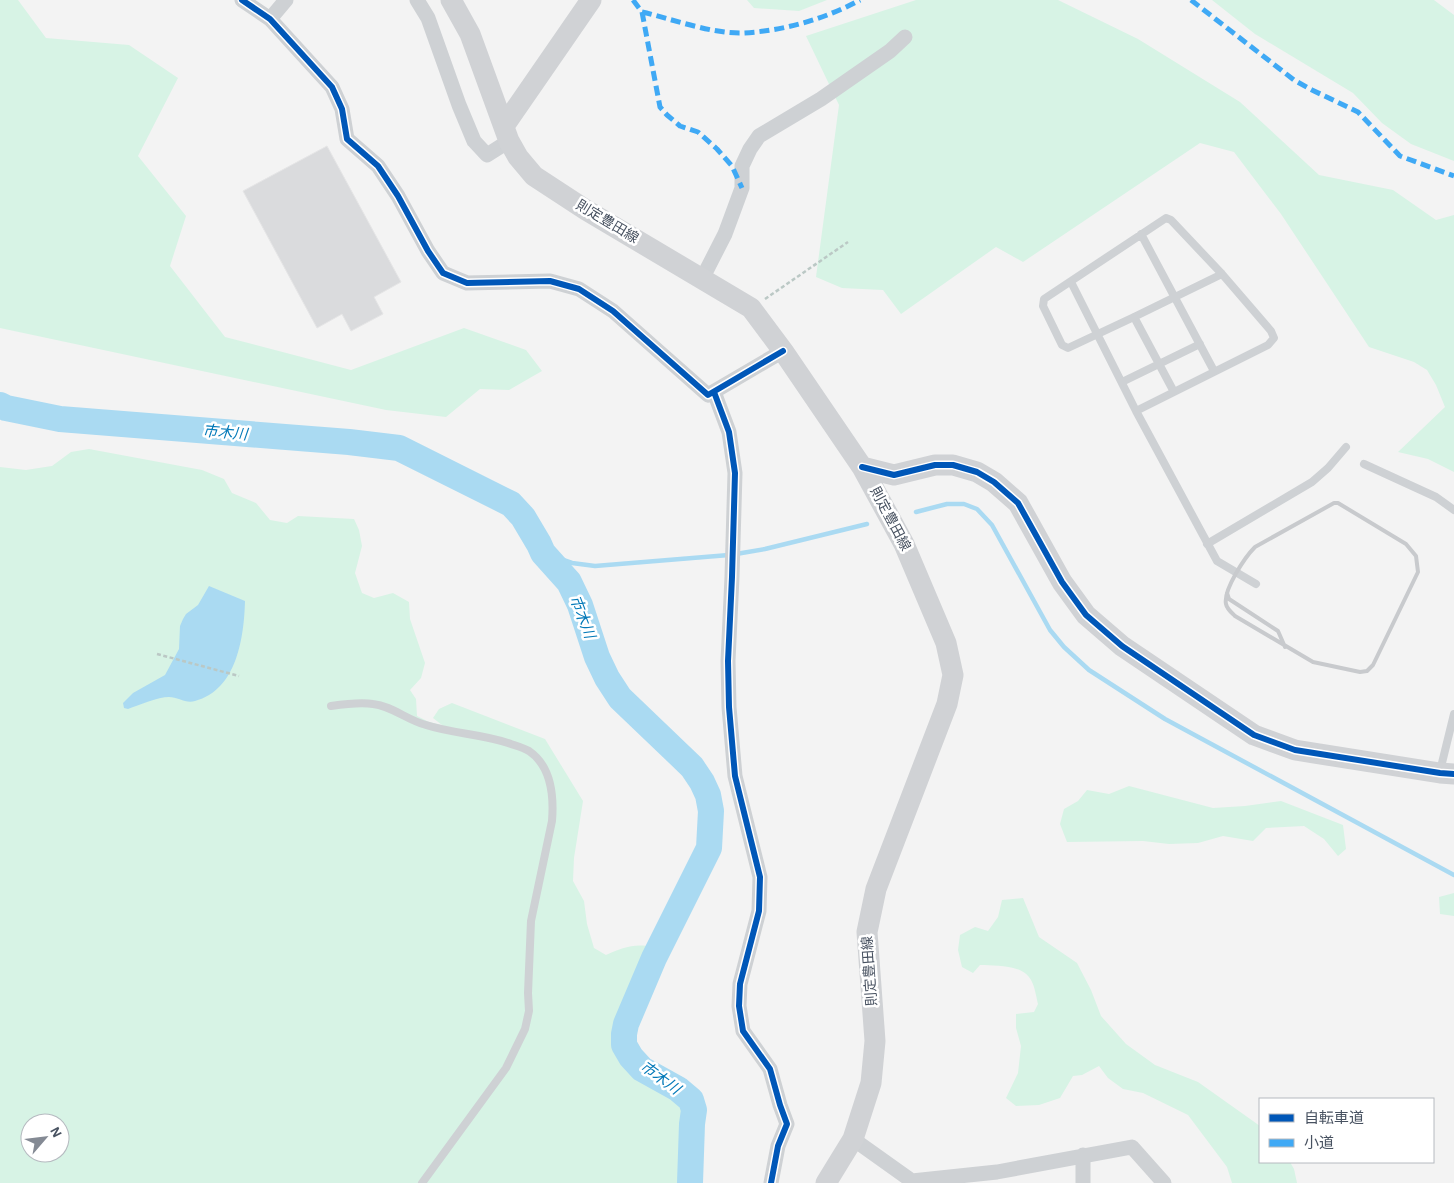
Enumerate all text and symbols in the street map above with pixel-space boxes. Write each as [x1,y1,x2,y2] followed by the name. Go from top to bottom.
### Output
[573,197,641,246] street label: 則定豊田線
[202,423,250,443] water label: 市木川
[867,484,913,553] street label: 則定豊田線
[567,593,599,643] water label: 市木川
[860,936,879,1006] street label: 則定豊田線
[637,1058,685,1098] water label: 市木川
[1259,1098,1434,1163] legend
[1304,1110,1364,1126] text: 自転車道
[20,1113,70,1163] north arrow
[47,1125,64,1140] text: N
[1304,1135,1334,1151] text: 小道

